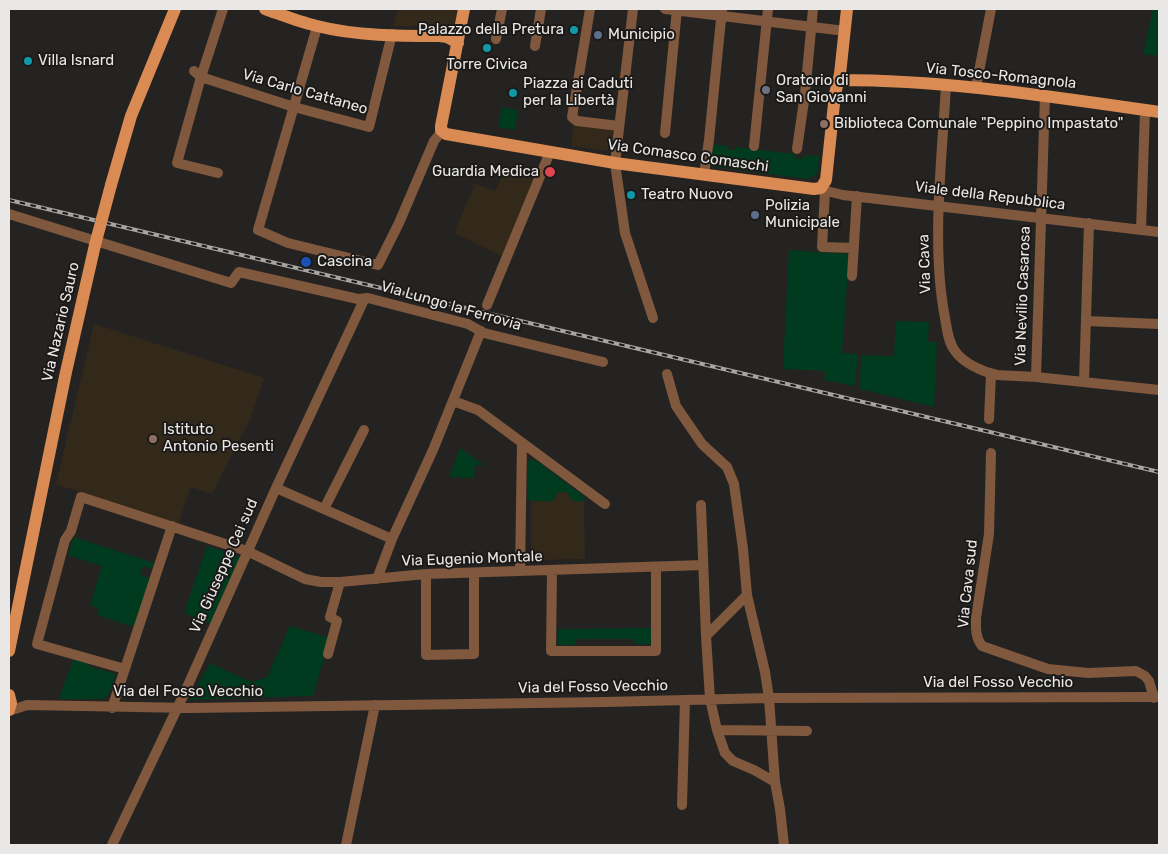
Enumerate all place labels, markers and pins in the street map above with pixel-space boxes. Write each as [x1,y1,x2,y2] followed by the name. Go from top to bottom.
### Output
[418,21,564,39] place label: Palazzo della Pretura
[568,24,580,36] marker: Palazzo della Pretura
[608,26,675,44] place label: Municipio
[592,29,604,41] marker: Municipio
[481,42,493,54] marker: Torre Civica
[38,52,114,70] place label: Villa Isnard
[22,55,34,67] marker: Villa Isnard
[446,56,528,74] place label: Torre Civica
[776,72,867,107] place label: Oratorio di San Giovanni
[523,75,633,110] place label: Piazza ai Caduti per la Libertà
[760,84,772,96] marker: Oratorio di San Giovanni
[507,87,519,99] marker: Piazza ai Caduti per la Libertà
[834,115,1123,133] place label: Biblioteca Comunale "Peppino Impastato"
[818,118,830,130] marker: Biblioteca Comunale "Peppino Impastato"
[432,163,539,181] place label: Guardia Medica
[543,165,557,179] marker: Guardia Medica
[641,186,733,204] place label: Teatro Nuovo
[625,189,637,201] marker: Teatro Nuovo
[765,197,840,232] place label: Polizia Municipale
[749,209,761,221] marker: Polizia Municipale
[317,253,372,271] place label: Cascina
[299,255,313,269] marker: Cascina
[163,421,274,456] place label: Istituto Antonio Pesenti
[147,433,159,445] marker: Istituto Antonio Pesenti

